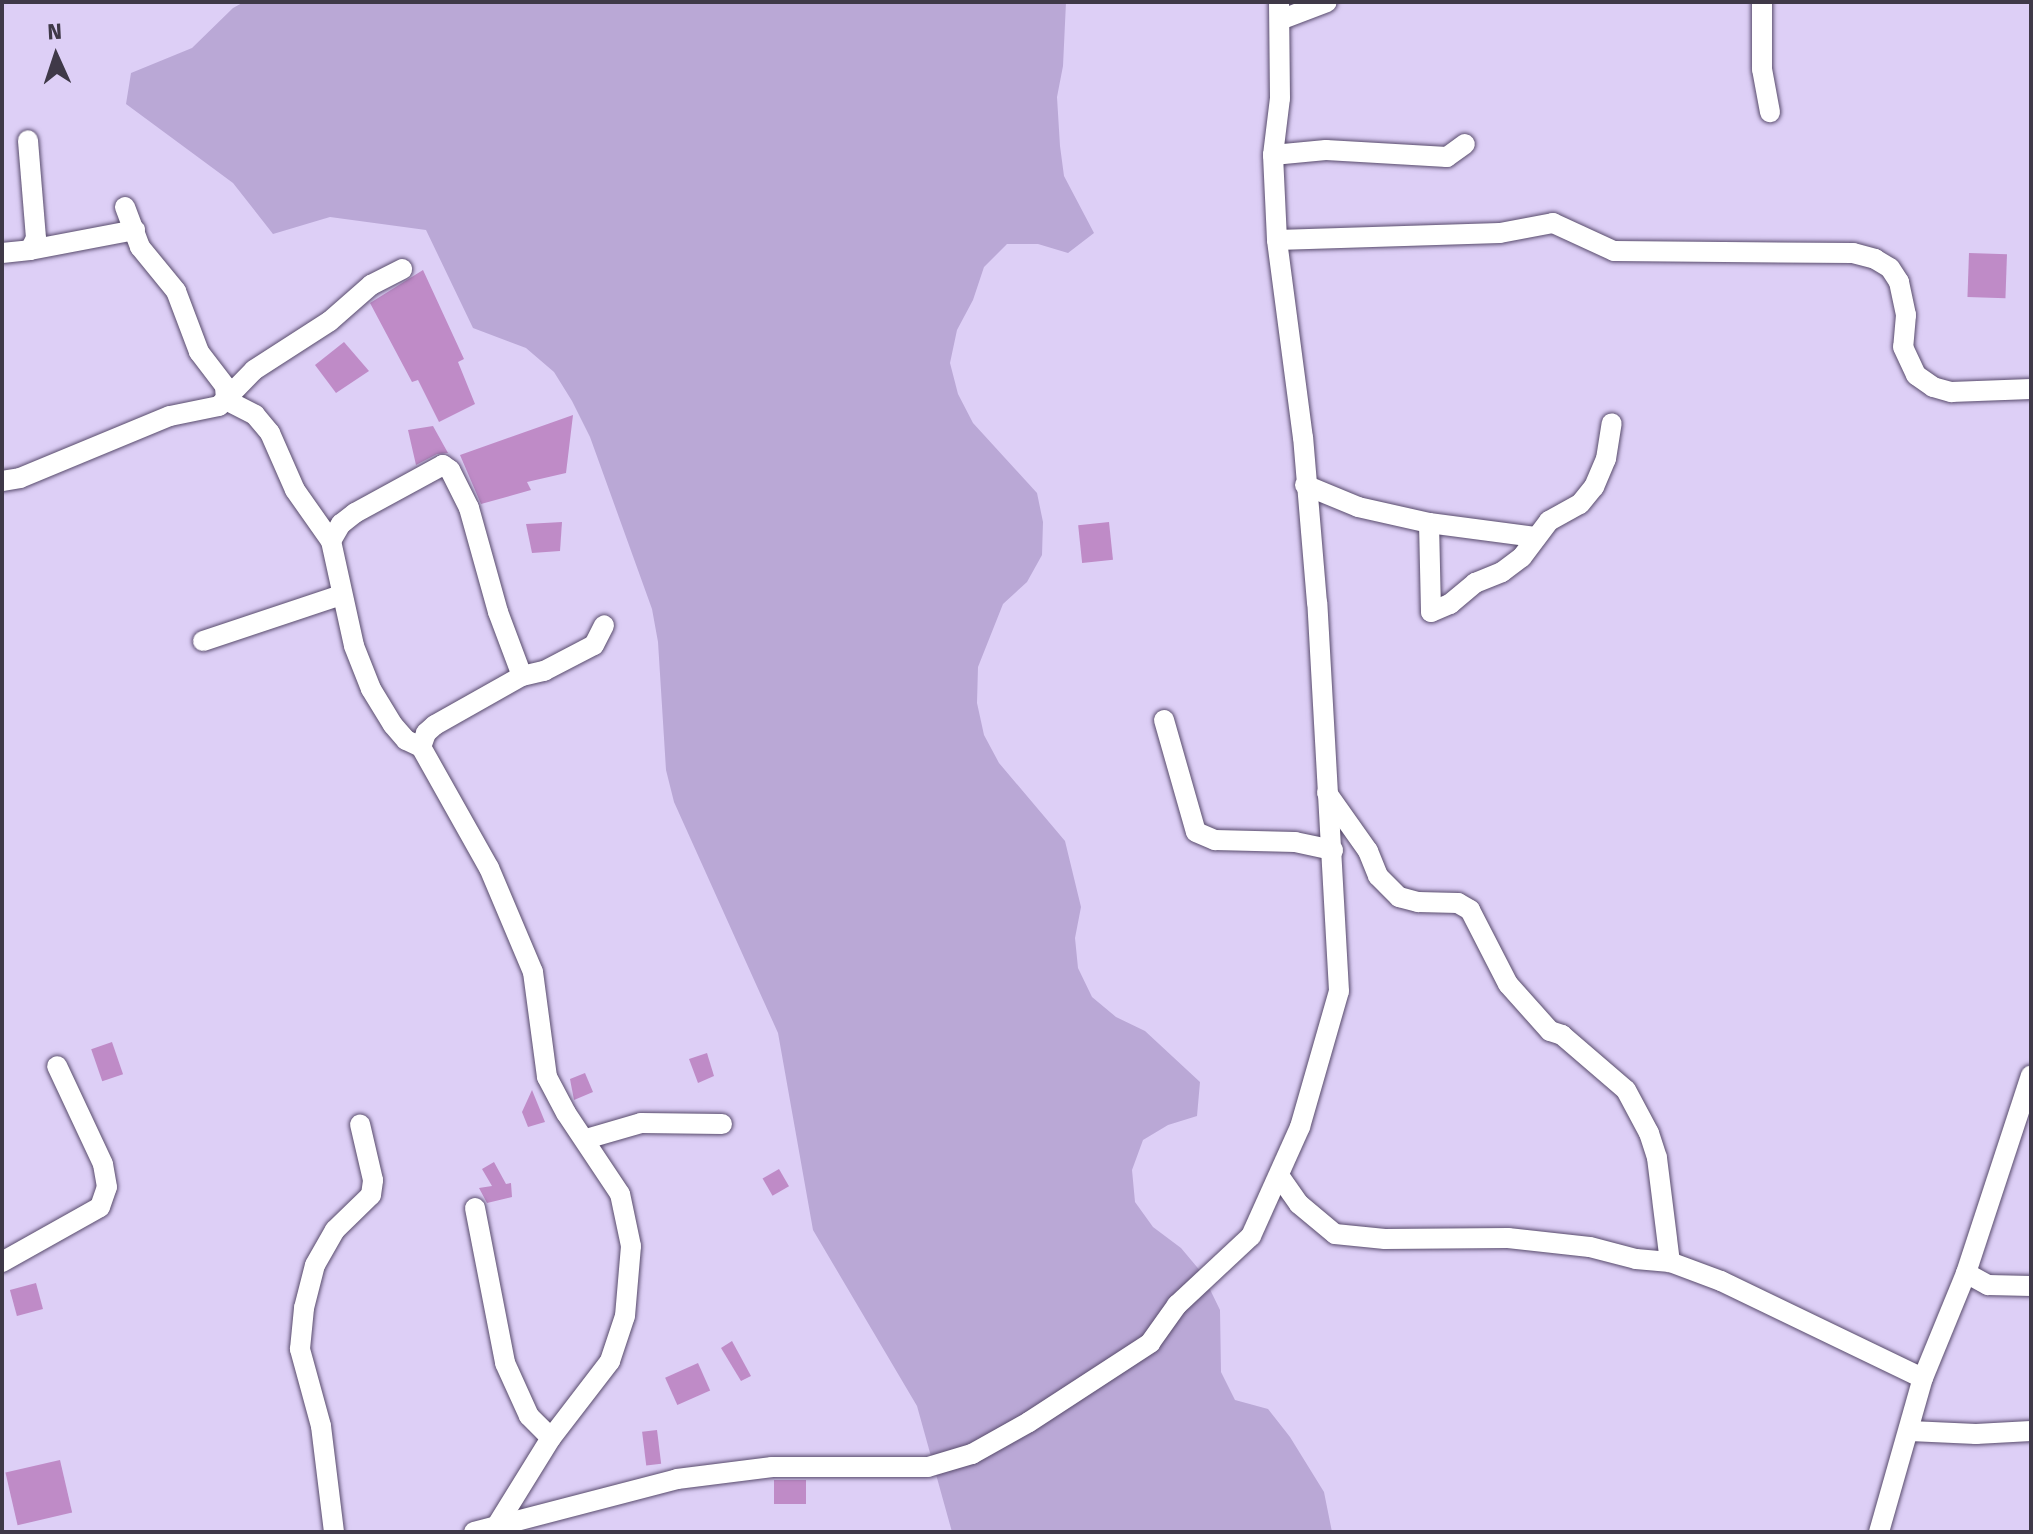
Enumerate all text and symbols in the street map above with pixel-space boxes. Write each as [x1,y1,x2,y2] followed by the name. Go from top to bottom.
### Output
[16,16,96,96] north arrow
[47,18,63,45] text: N

